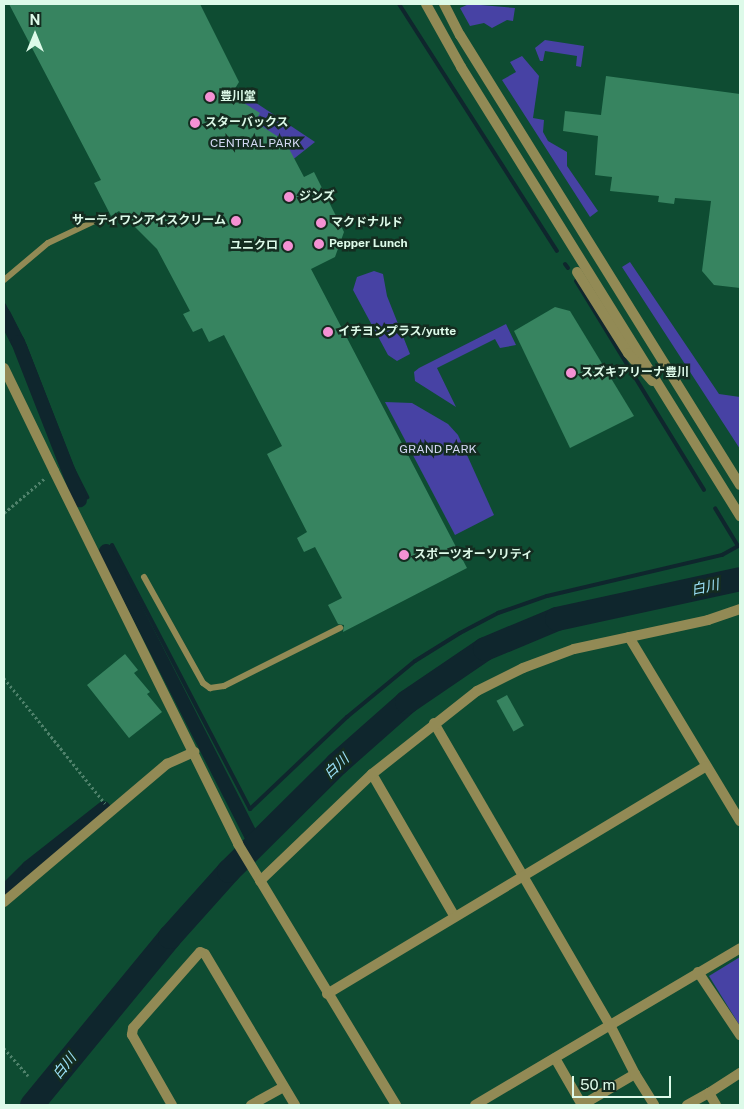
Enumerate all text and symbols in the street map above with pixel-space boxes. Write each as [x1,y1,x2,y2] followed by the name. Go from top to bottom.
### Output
[10,10,60,60] north arrow
[30,12,40,28] text: N
[220,90,256,104] place label: 豊川堂
[204,91,216,103] marker: 豊川堂
[205,116,289,130] place label: スターバックス
[189,117,201,129] marker: スターバックス
[210,137,300,151] park label: CENTRAL PARK
[299,190,335,204] place label: ジンズ
[283,191,295,203] marker: ジンズ
[70,214,226,228] place label: サーティワンアイスクリーム
[230,215,242,227] marker: サーティワンアイスクリーム
[331,216,403,230] place label: マクドナルド
[315,217,327,229] marker: マクドナルド
[329,237,408,251] place label: Pepper Lunch
[313,238,325,250] marker: Pepper Lunch
[230,239,278,253] place label: ユニクロ
[282,240,294,252] marker: ユニクロ
[338,325,457,339] place label: イチヨンプラス/yutte
[322,326,334,338] marker: イチヨンプラス/yutte
[581,366,689,380] place label: スズキアリーナ豊川
[565,367,577,379] marker: スズキアリーナ豊川
[399,443,477,457] park label: GRAND PARK
[414,548,534,562] place label: スポーツオーソリティ
[398,549,410,561] marker: スポーツオーソリティ
[690,576,720,598] water label: 白川
[320,750,352,782] water label: 白川
[49,1050,79,1082] water label: 白川
[574,1066,673,1098] scale bar
[580,1076,615,1093] text: 50 m

